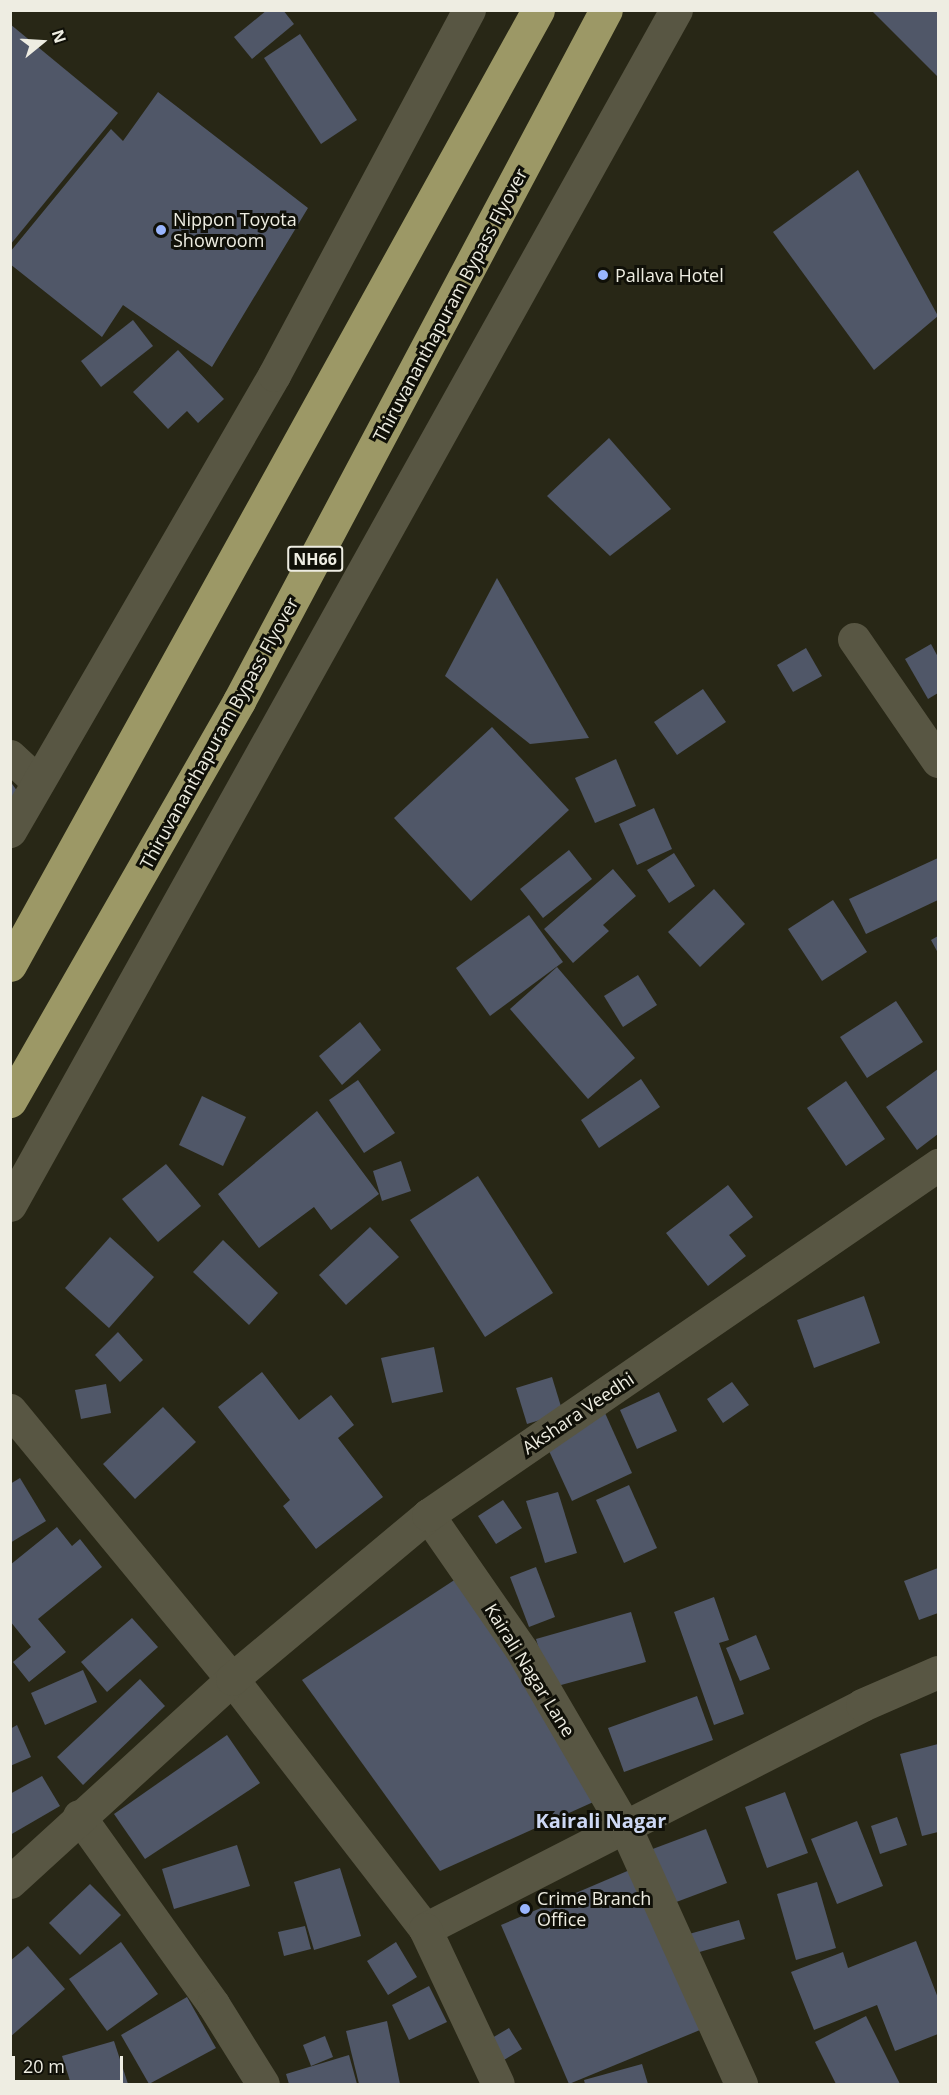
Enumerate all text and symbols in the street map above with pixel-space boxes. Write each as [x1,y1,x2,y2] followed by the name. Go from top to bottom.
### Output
[12,12,72,72] north arrow
[47,27,72,46] text: N
[368,164,532,446] street label: Thiruvananthapuram Bypass Flyover
[173,209,297,252] place label: Nippon Toyota Showroom
[154,223,168,237] marker: Nippon Toyota Showroom
[615,264,724,286] place label: Pallava Hotel
[596,268,610,282] marker: Pallava Hotel
[286,546,344,572] road number: NH66
[135,594,303,872] street label: Thiruvananthapuram Bypass Flyover
[518,1368,638,1458] street label: Akshara Veedhi
[480,1600,580,1740] street label: Kairali Nagar Lane
[536,1808,666,1832] district label: Kairali Nagar
[537,1888,651,1930] place label: Crime Branch Office
[518,1902,532,1916] marker: Crime Branch Office
[15,2044,126,2082] scale bar
[23,2054,65,2078] text: 20 m

